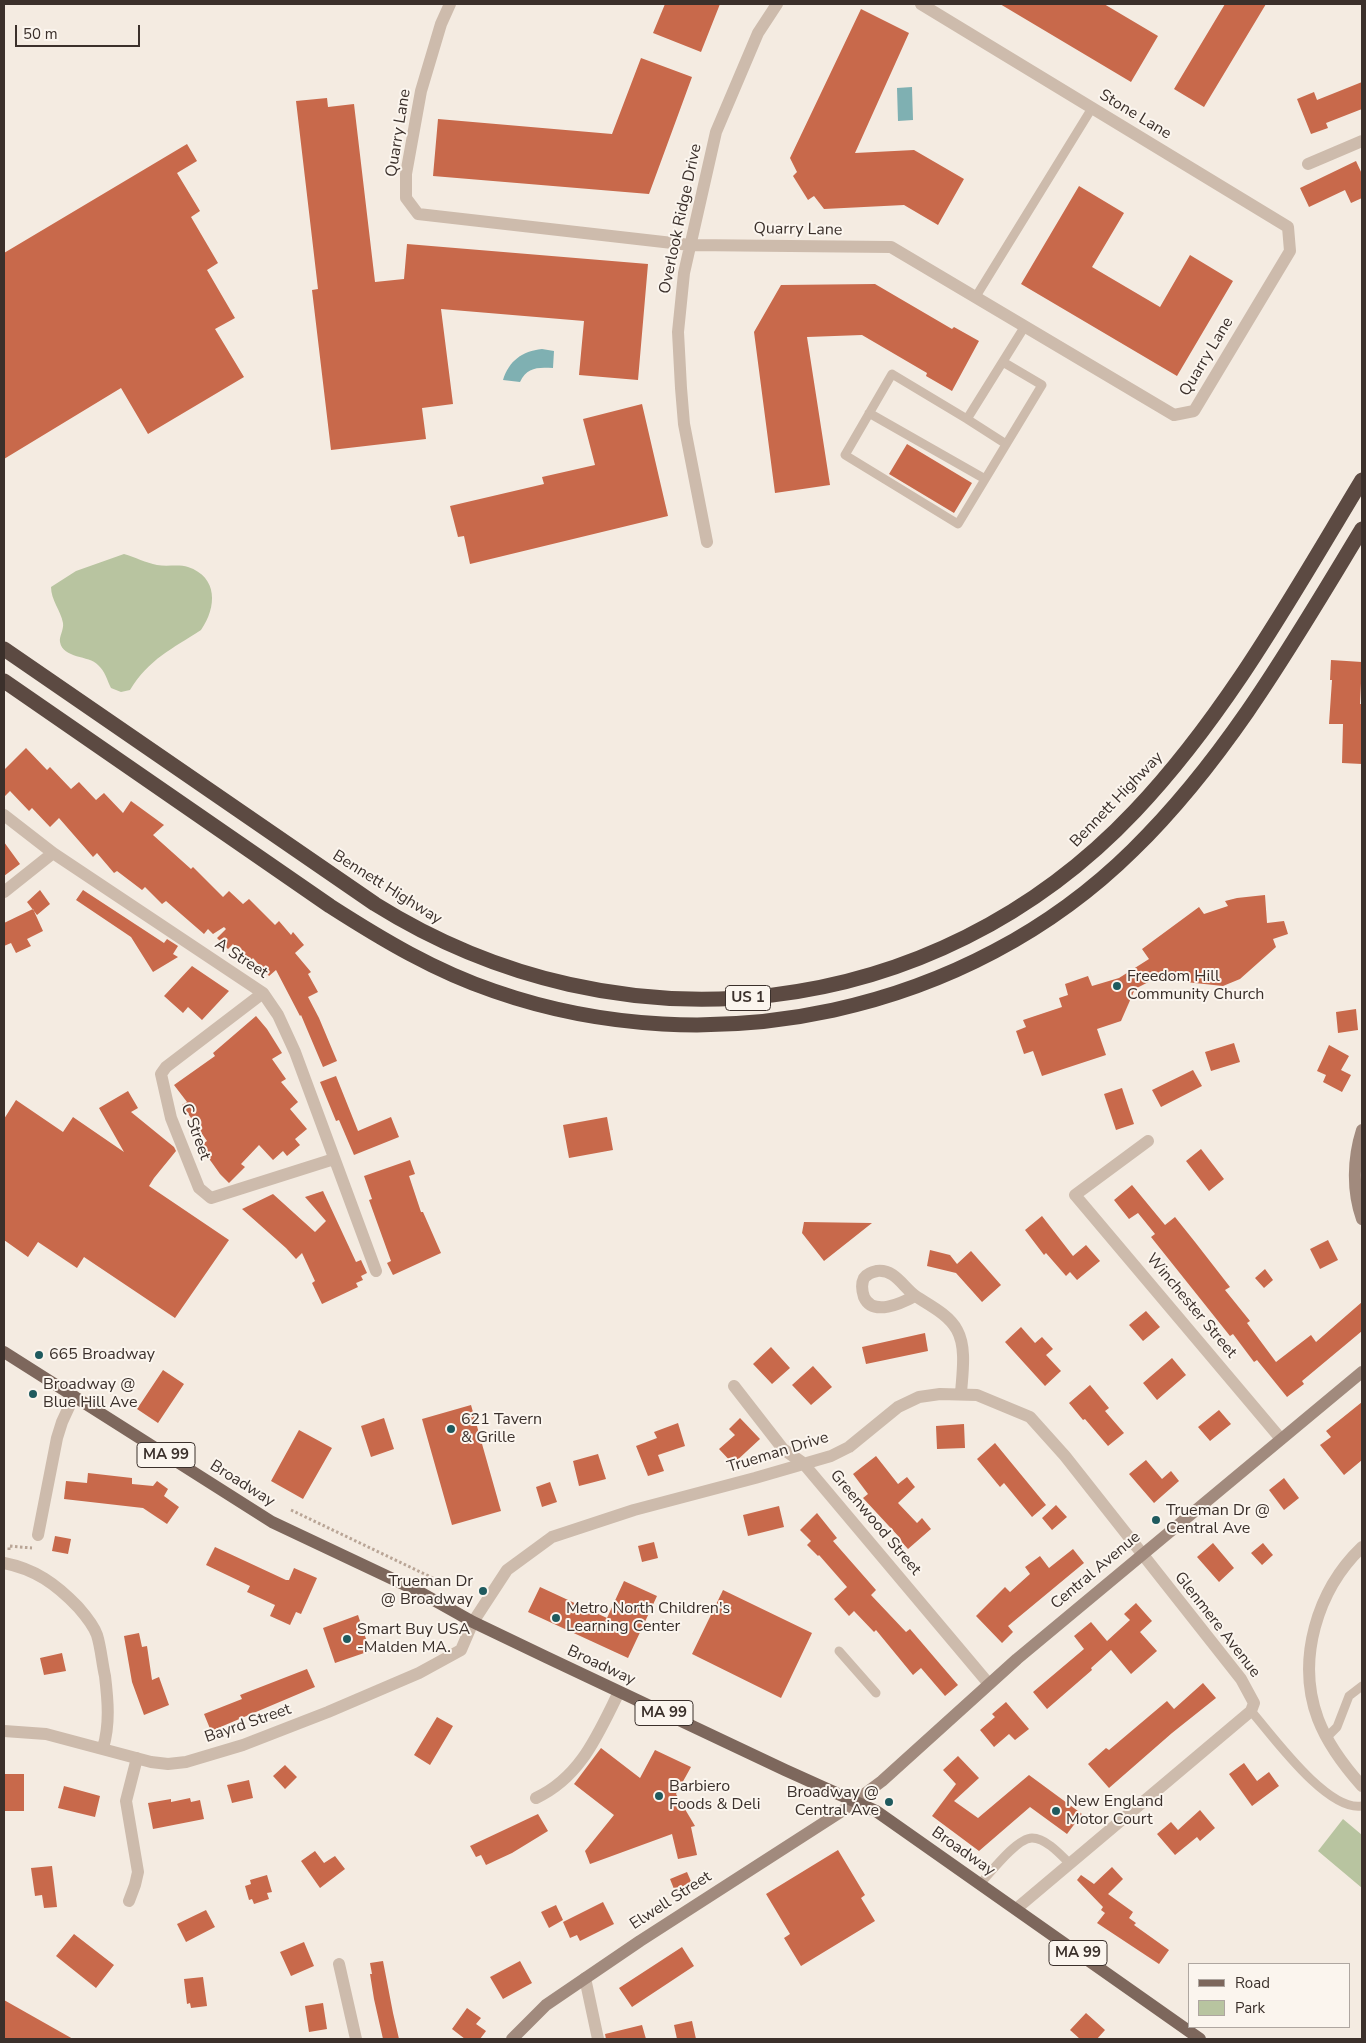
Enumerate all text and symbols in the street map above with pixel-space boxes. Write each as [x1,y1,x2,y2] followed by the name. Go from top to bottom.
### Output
[18,15,142,47] scale bar
[23,24,58,44] text: 50 m
[1095,86,1175,144] street label: Stone Lane
[383,88,415,178] street label: Quarry Lane
[656,142,706,296] street label: Overlook Ridge Drive
[753,220,843,240] street label: Quarry Lane
[1176,314,1238,400] street label: Quarry Lane
[1067,748,1167,852] street label: Bennett Highway
[329,847,445,929] street label: Bennett Highway
[211,935,271,983] street label: A Street
[1127,967,1264,1005] place label: Freedom Hill Community Church
[1111,980,1123,992] marker: Freedom Hill Community Church
[726,986,770,1010] road number: US 1
[176,1101,214,1163] street label: C Street
[1142,1250,1240,1362] street label: Winchester Street
[49,1345,155,1365] place label: 665 Broadway
[33,1349,45,1361] marker: 665 Broadway
[43,1375,137,1413] place label: Broadway @ Blue Hill Ave
[27,1388,39,1400] marker: Broadway @ Blue Hill Ave
[461,1410,542,1448] place label: 621 Tavern & Grille
[445,1423,457,1435] marker: 621 Tavern & Grille
[725,1428,831,1478] street label: Trueman Drive
[137,1442,195,1468] road number: MA 99
[206,1456,278,1512] street label: Broadway
[825,1466,925,1580] street label: Greenwood Street
[1166,1501,1270,1539] place label: Trueman Dr @ Central Ave
[1150,1514,1162,1526] marker: Trueman Dr @ Central Ave
[1047,1528,1145,1614] street label: Central Avenue
[1170,1568,1264,1682] street label: Glenmere Avenue
[381,1572,473,1610] place label: Trueman Dr @ Broadway
[477,1585,489,1597] marker: Trueman Dr @ Broadway
[566,1599,730,1637] place label: Metro North Children's Learning Center
[550,1612,562,1624] marker: Metro North Children's Learning Center
[357,1620,470,1658] place label: Smart Buy USA -Malden MA.
[341,1633,353,1645] marker: Smart Buy USA -Malden MA.
[564,1642,638,1690] street label: Broadway
[202,1700,294,1748] street label: Bayrd Street
[635,1700,693,1726] road number: MA 99
[669,1777,760,1815] place label: Barbiero Foods & Deli
[787,1783,879,1821] place label: Broadway @ Central Ave
[653,1790,665,1802] marker: Barbiero Foods & Deli
[1066,1792,1163,1830] place label: New England Motor Court
[883,1796,895,1808] marker: Broadway @ Central Ave
[1050,1805,1062,1817] marker: New England Motor Court
[928,1823,998,1881] street label: Broadway
[627,1868,715,1934] street label: Elwell Street
[1049,1940,1107,1966] road number: MA 99
[1188,1963,1351,2028] legend
[1235,1973,1270,1993] text: Road
[1235,1998,1265,2018] text: Park

